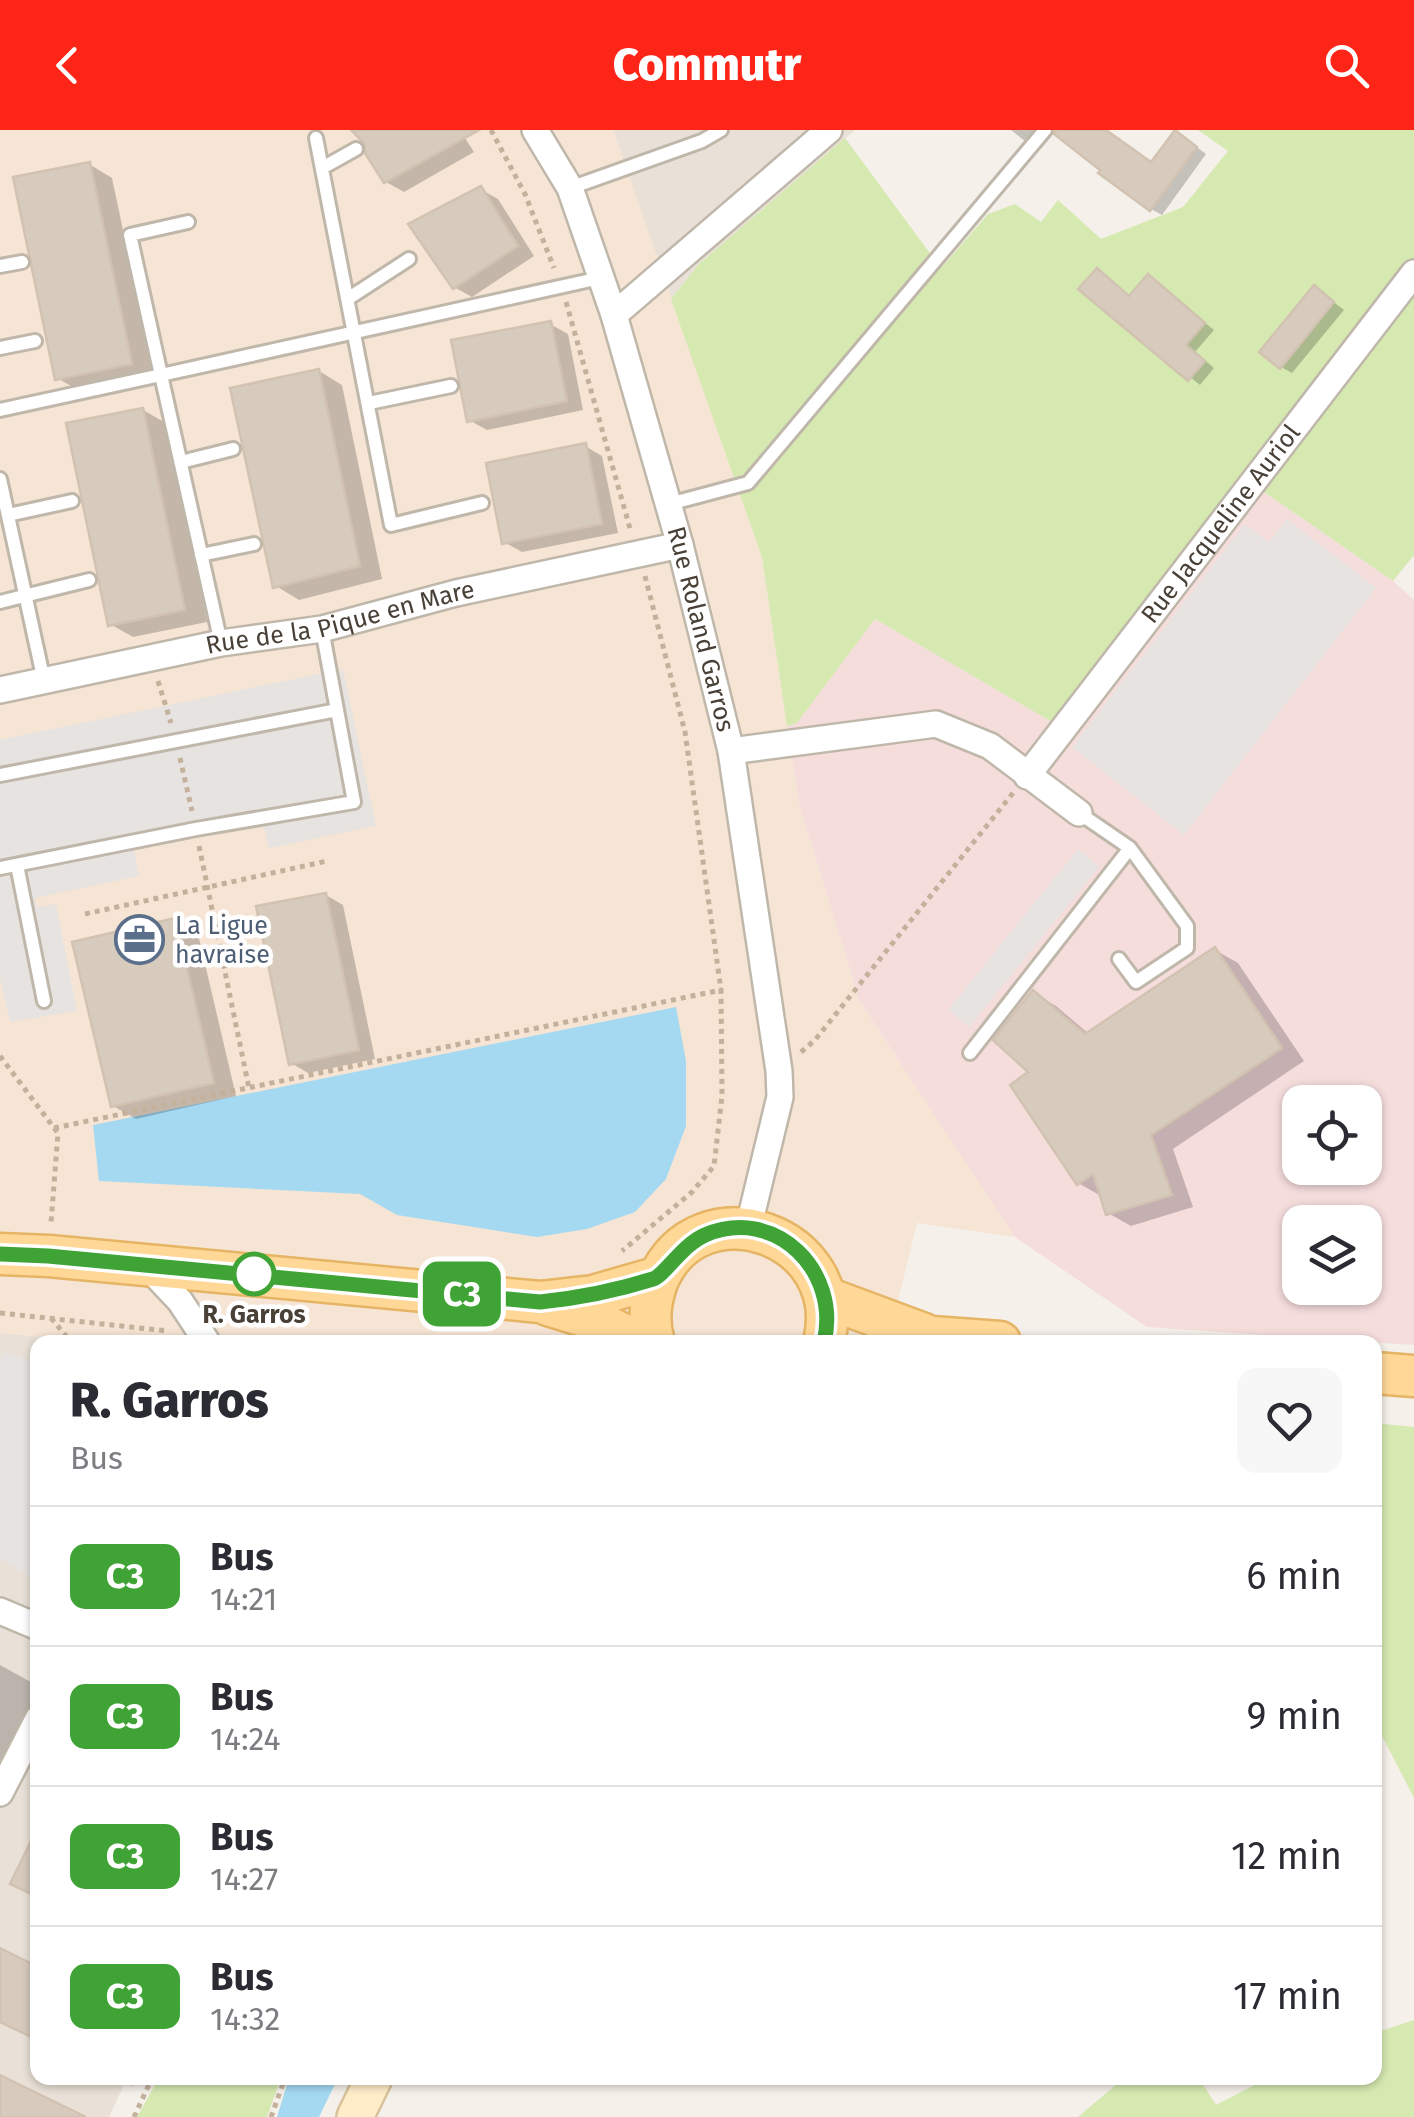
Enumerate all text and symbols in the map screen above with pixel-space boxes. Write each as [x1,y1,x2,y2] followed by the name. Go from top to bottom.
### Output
[40,38,95,93] icon: back
[613,38,801,92] text: Commutr
[1319,38,1374,93] icon: search
[1135,419,1307,629] street label: Rue Jacqueline Auriol
[660,523,741,735] street label: Rue Roland Garros
[203,574,477,661] street label: Rue de la Pique en Mare
[175,911,270,970] place label: La Ligue havraise
[114,914,166,966] office icon: La Ligue havraise
[1282,1085,1382,1305] map controls
[1282,1085,1382,1185] button: locate
[1282,1205,1382,1305] button: layers
[233,1253,275,1295] marker: R. Garros
[417,1262,507,1326] line badge: C3
[443,1273,481,1315] text: C3
[202,1300,306,1330] place label: R. Garros
[1237,1368,1342,1473] button: heart
[70,1372,269,1430] text: R. Garros
[70,1439,123,1477] text: Bus
[210,1534,274,1580] text: Bus
[1246,1553,1342,1599] text: 6 min
[106,1555,144,1597] text: C3
[210,1580,277,1618] text: 14:21
[210,1674,274,1720] text: Bus
[1246,1693,1342,1739] text: 9 min
[106,1695,144,1737] text: C3
[210,1720,281,1758] text: 14:24
[210,1814,274,1860] text: Bus
[1231,1833,1342,1879] text: 12 min
[106,1835,144,1877] text: C3
[210,1860,278,1898] text: 14:27
[210,1954,274,2000] text: Bus
[1233,1973,1342,2019] text: 17 min
[106,1975,144,2017] text: C3
[210,2000,280,2038] text: 14:32

